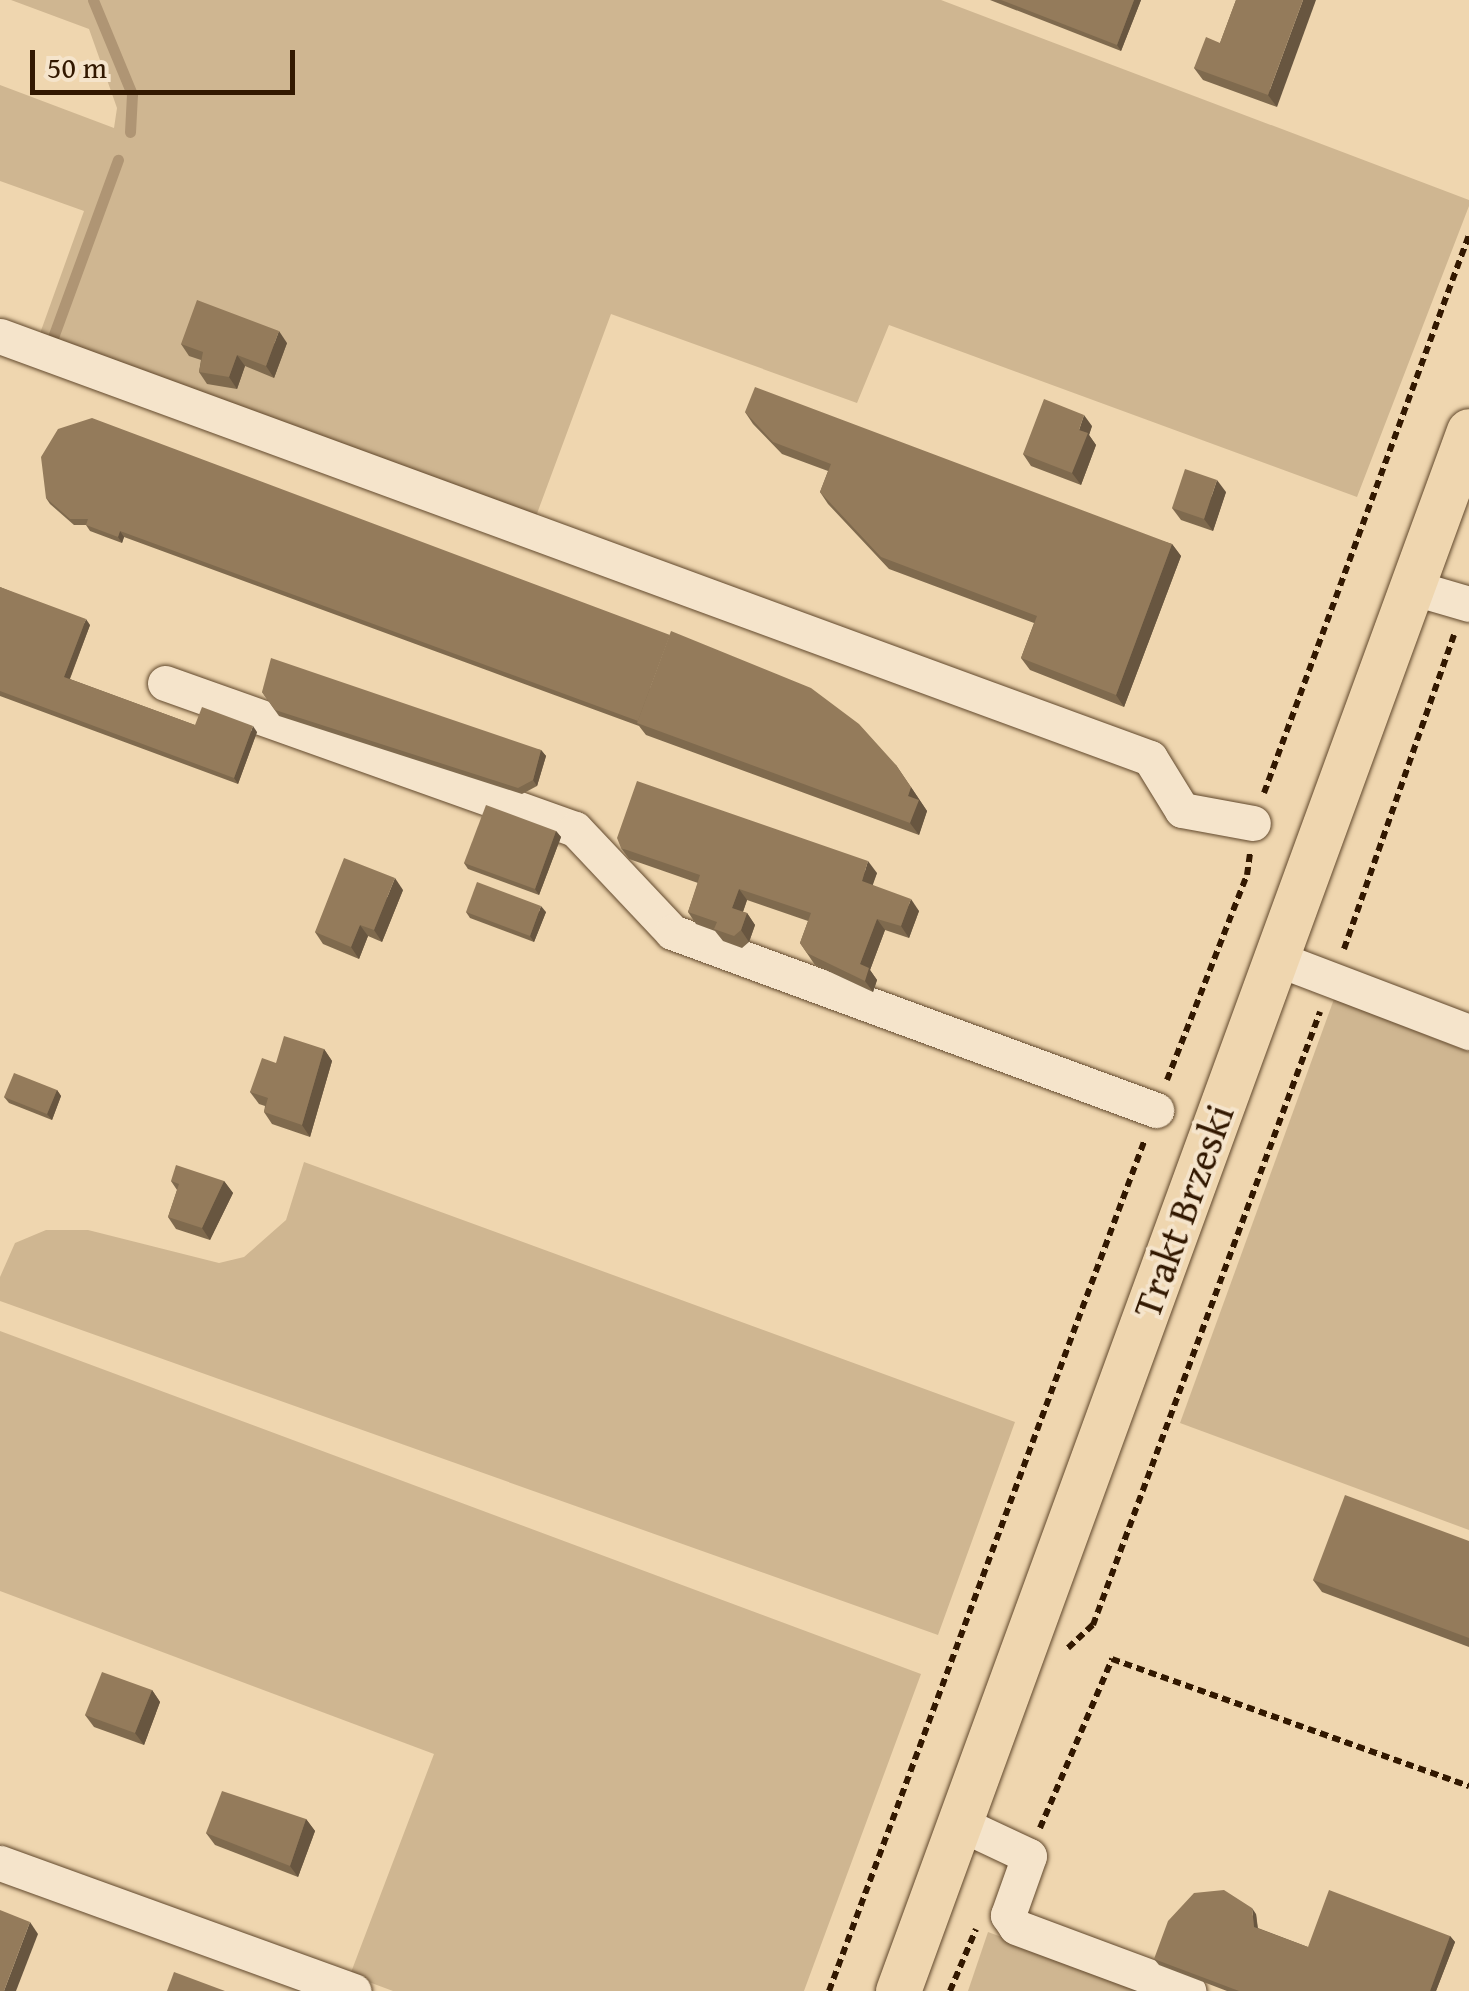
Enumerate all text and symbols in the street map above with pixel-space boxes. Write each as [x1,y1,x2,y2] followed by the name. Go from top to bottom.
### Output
[35,30,300,92] scale bar
[47,45,107,89] text: 50 m
[1122,1098,1244,1324] street label: Trakt Brzeski

